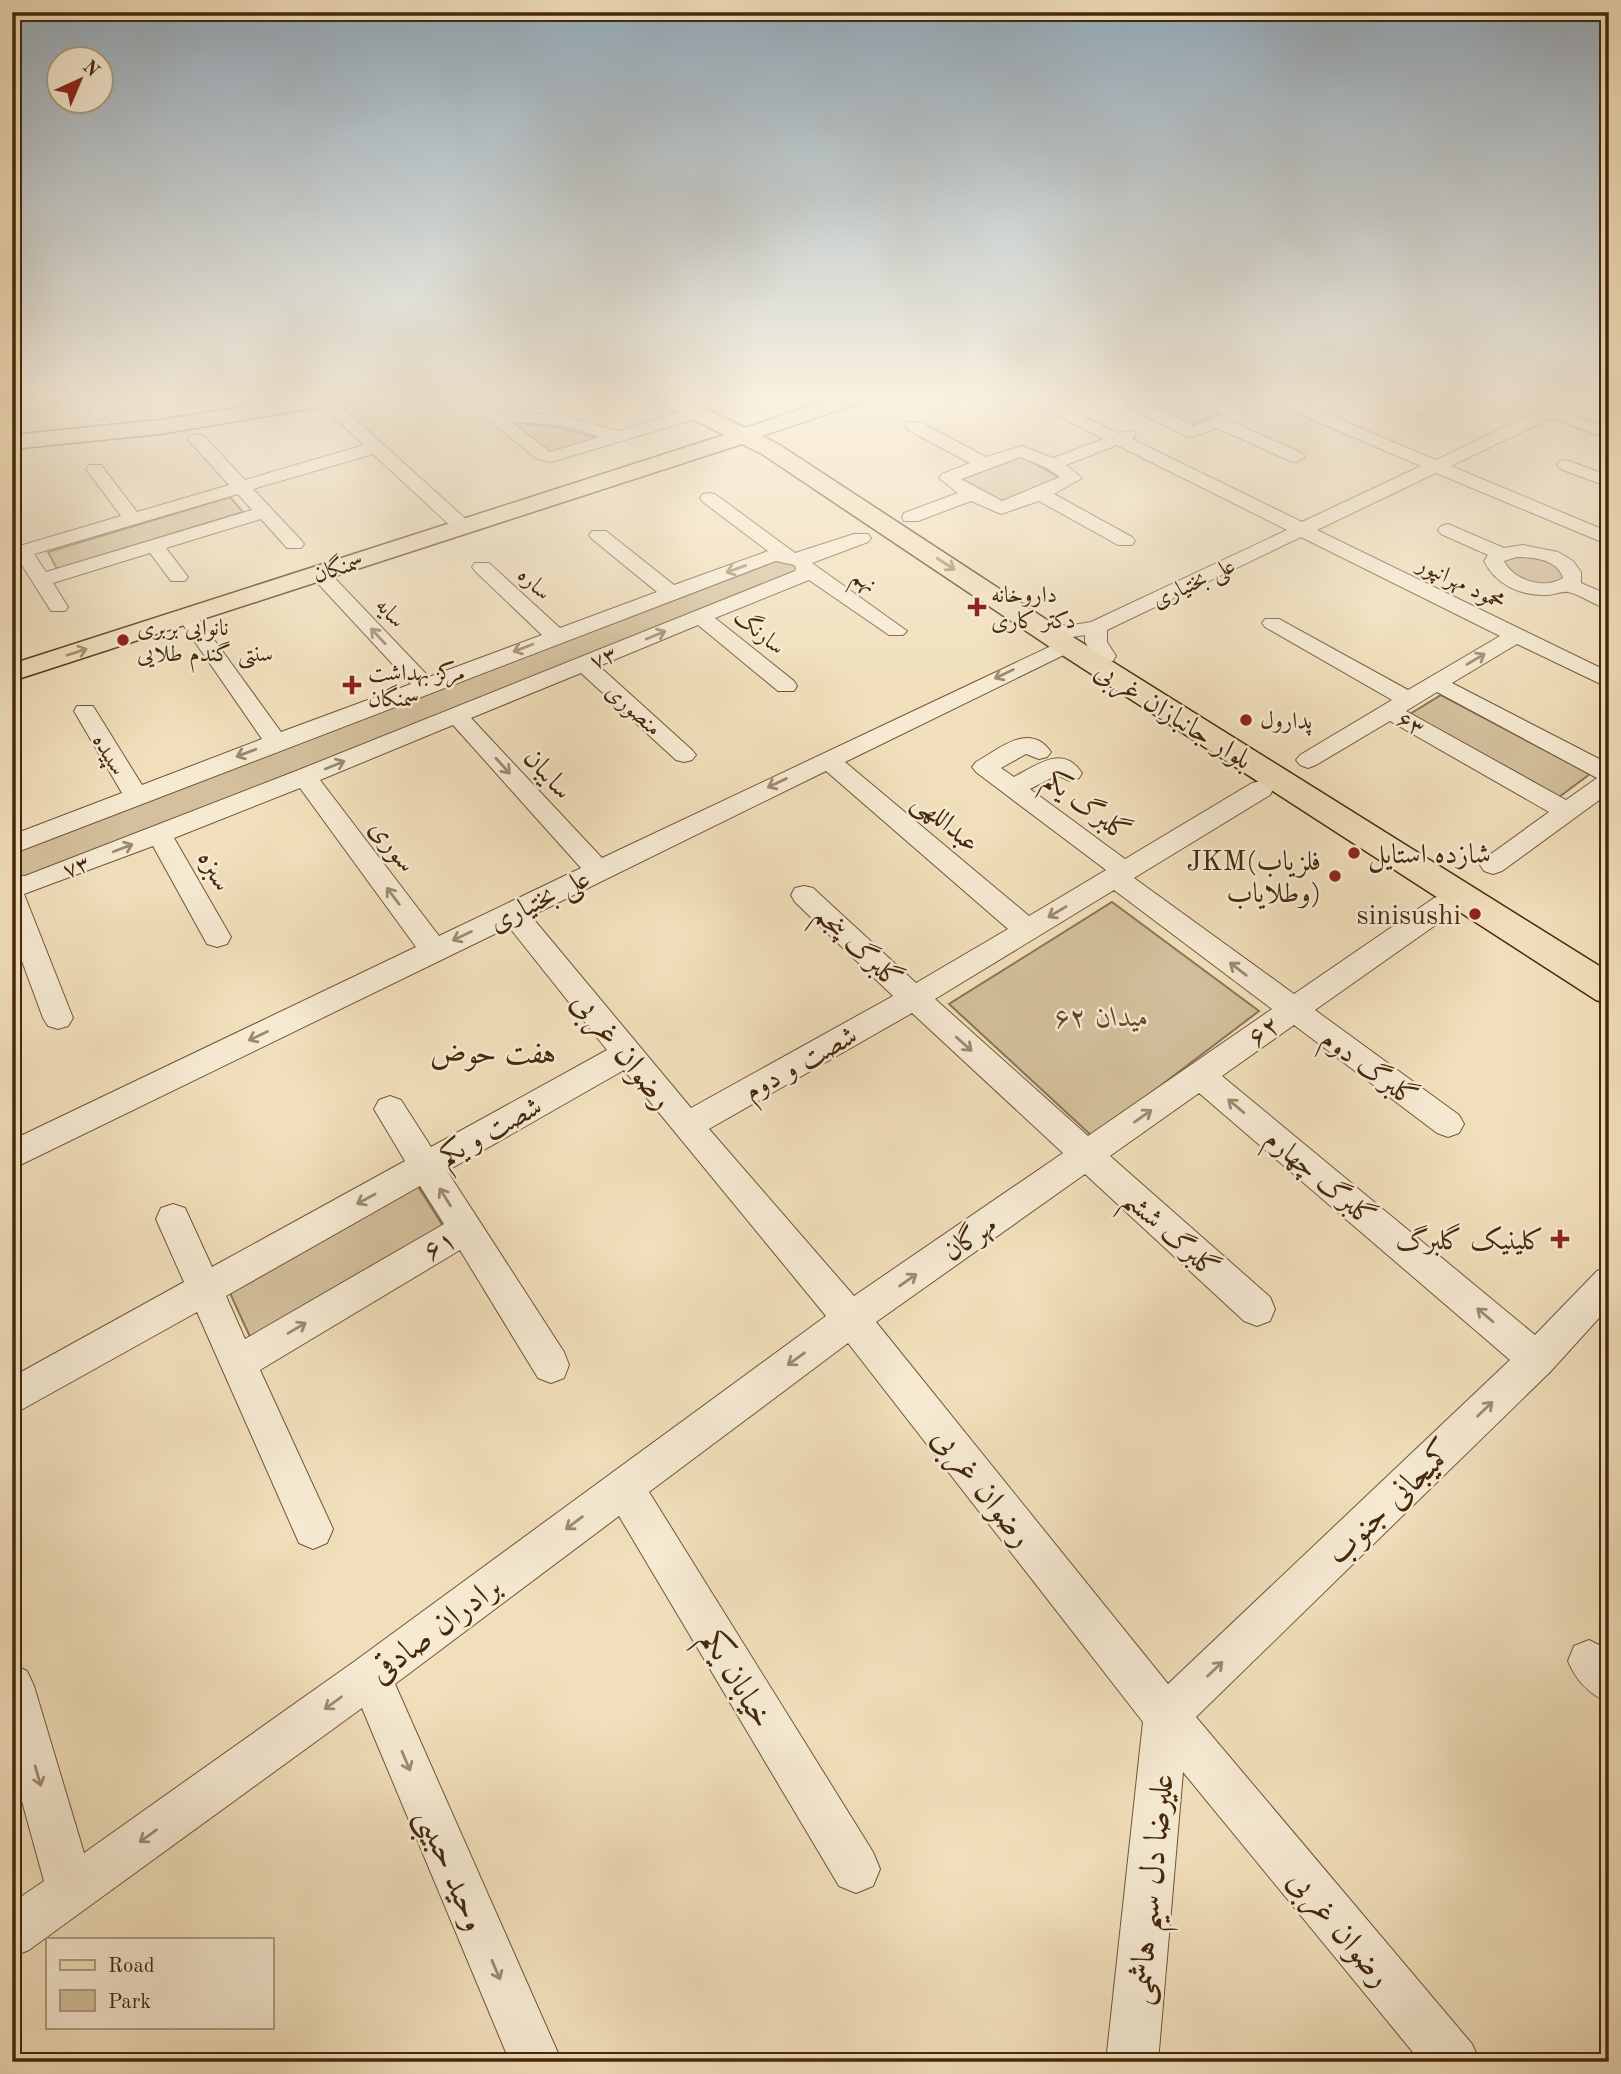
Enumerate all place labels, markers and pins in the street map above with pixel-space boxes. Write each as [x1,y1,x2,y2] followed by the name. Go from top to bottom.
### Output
[991,584,1076,634] place label: داروخانه دکتر کاری
[969,599,985,615] marker: داروخانه دکتر کاری
[137,617,273,673] place label: نانوایی بربری سنتی گندم طلایی
[115,632,131,648] marker: نانوایی بربری سنتی گندم طلایی
[368,660,465,711] place label: مرکز بهداشت سمنگان
[342,675,362,695] marker: مرکز بهداشت سمنگان
[1260,710,1312,736] place label: پدارول
[1238,712,1254,728] marker: پدارول
[1368,842,1491,873] place label: شازده استایل
[1346,845,1362,861] marker: شازده استایل
[1186,849,1321,910] place label: JKM(فلزیاب وطلایاب)
[1327,868,1343,884] marker: JKM(فلزیاب وطلایاب)
[1357,903,1461,931] place label: sinisushi
[1467,906,1483,922] marker: sinisushi
[1395,1223,1544,1257] place label: کلینیک گلبرگ
[1550,1229,1570,1249] marker: کلینیک گلبرگ

